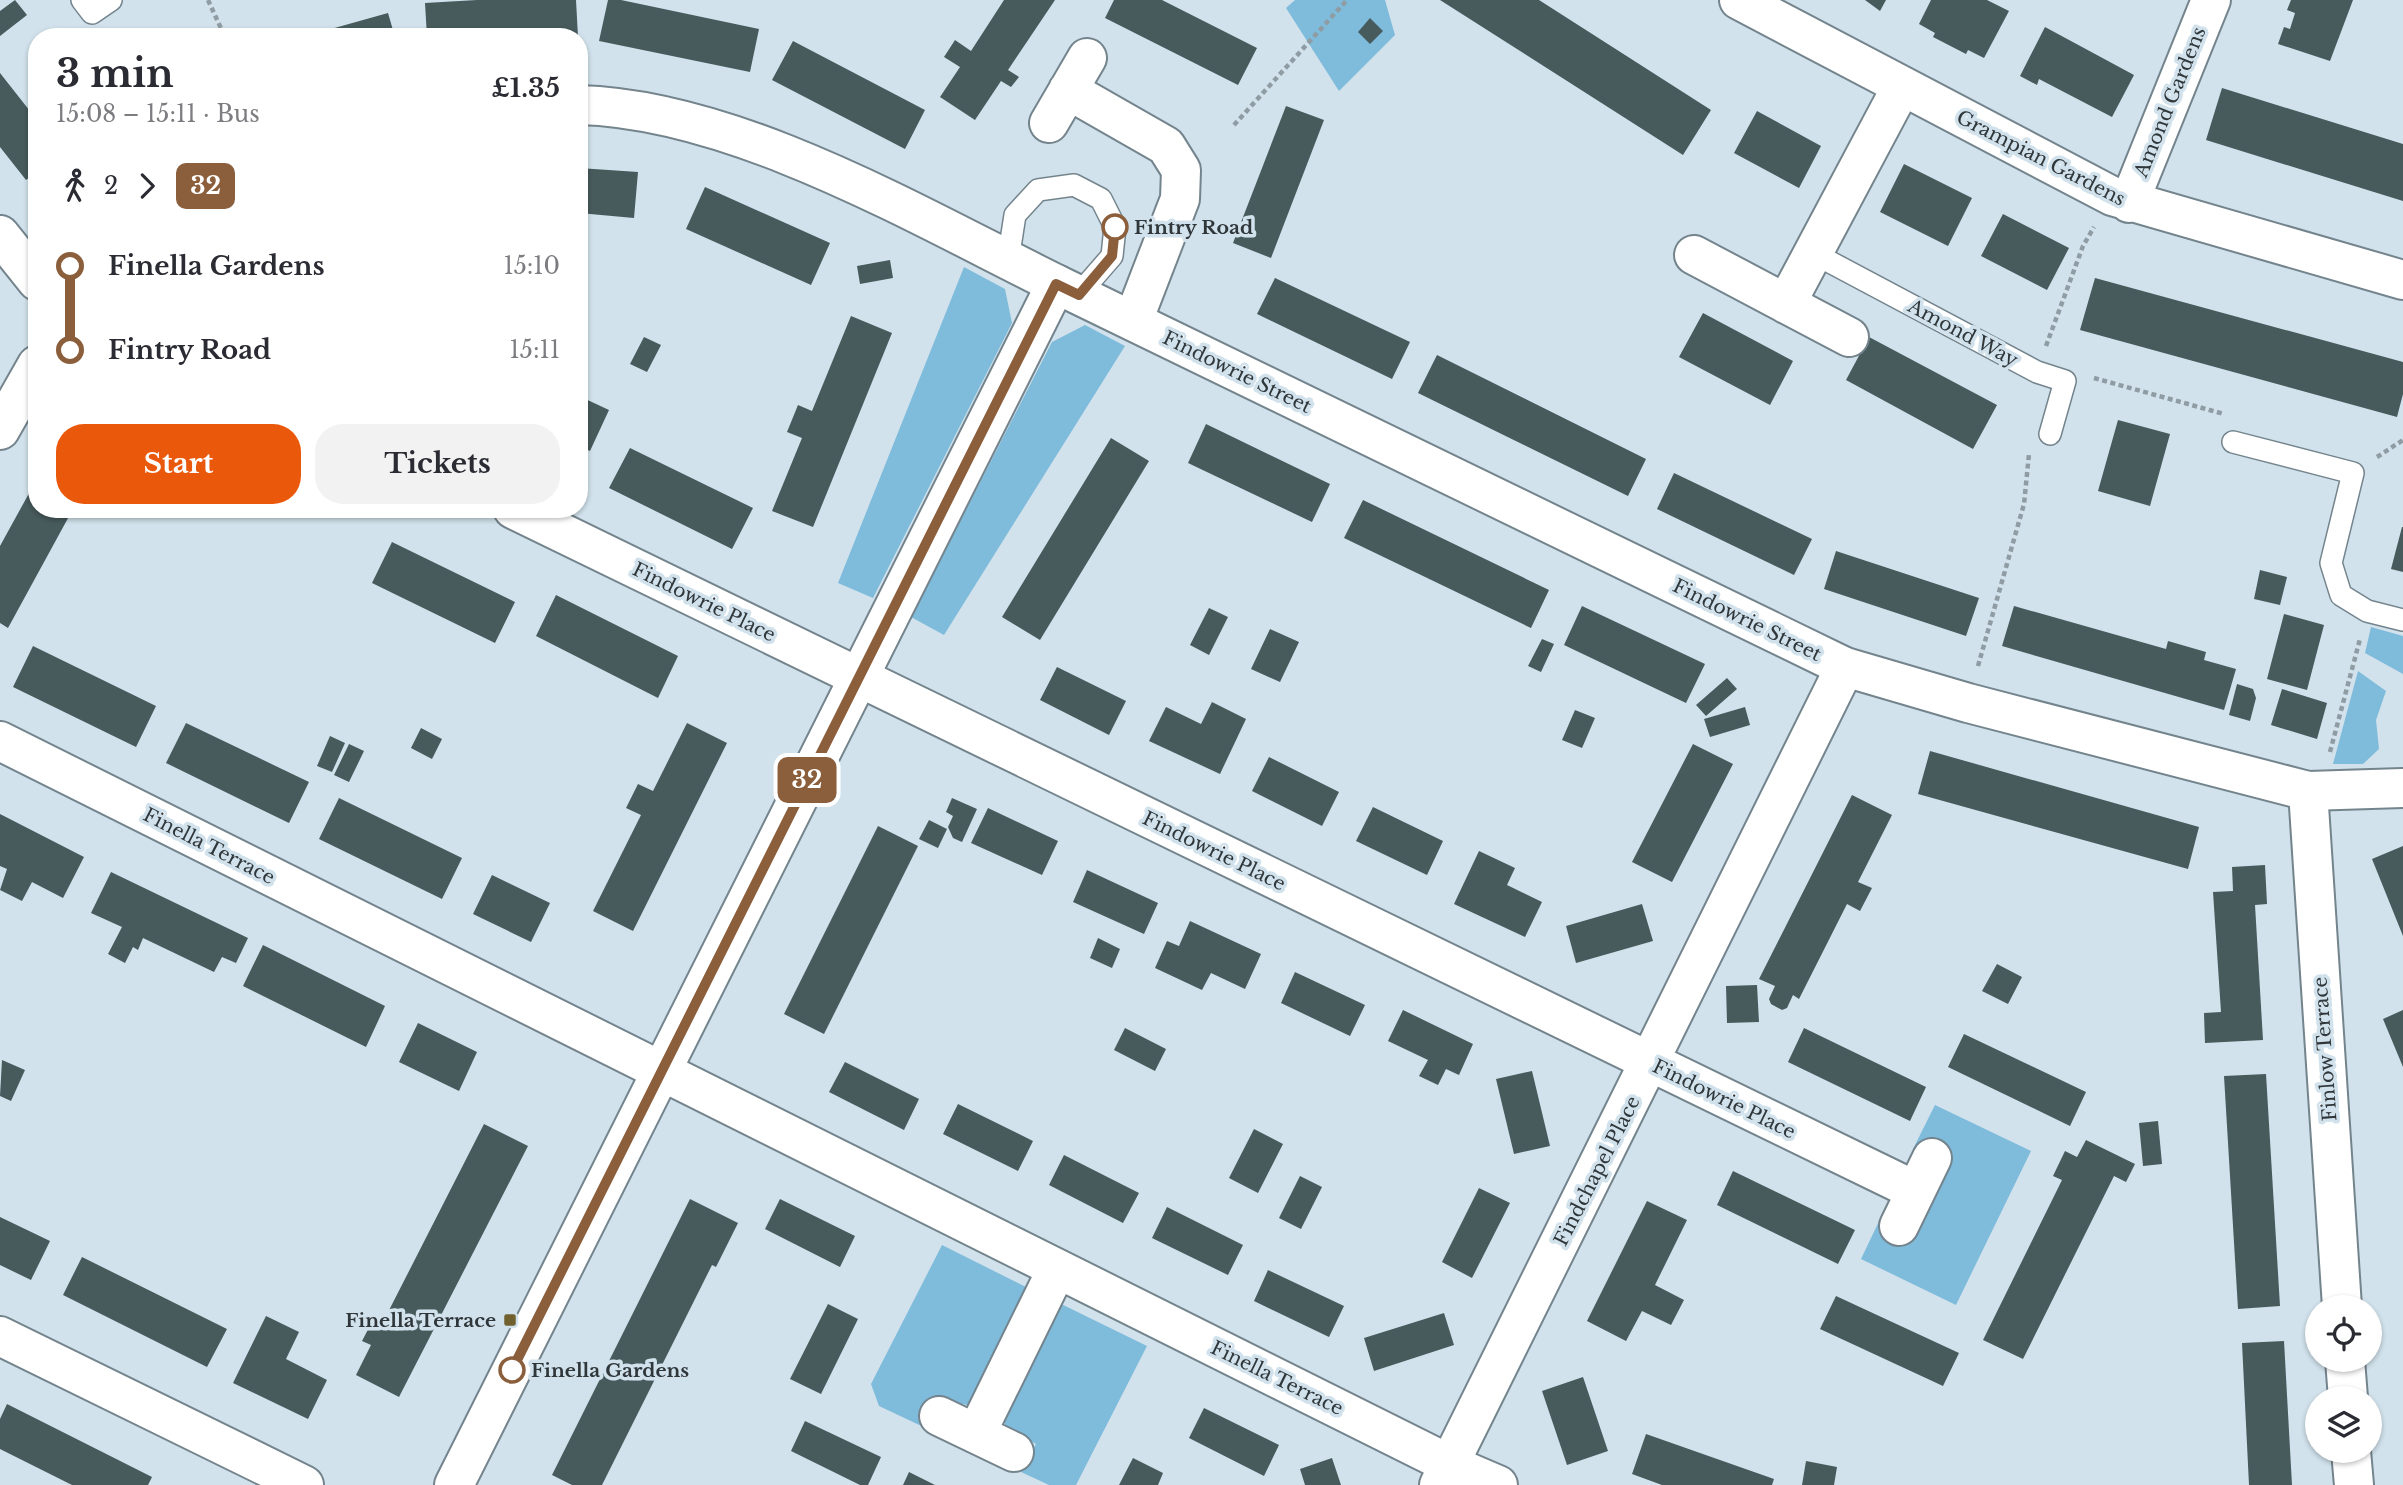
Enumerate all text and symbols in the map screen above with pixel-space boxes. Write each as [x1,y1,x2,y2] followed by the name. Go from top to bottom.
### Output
[2129,23,2211,182] street label: Amond Gardens
[56,50,174,97] text: 3 min
[491,72,560,104] text: £1.35
[56,100,260,128] text: 15:08 – 15:11 · Bus
[1953,105,2129,211] street label: Grampian Gardens
[56,167,94,205] icon: walk
[128,167,166,205] icon: forward
[190,171,221,200] text: 32
[104,172,118,200] text: 2
[1102,214,1128,240] marker: Fintry Road
[1134,216,1253,239] place label: Fintry Road
[108,250,325,282] text: Finella Gardens
[503,252,560,280] text: 15:10
[1903,294,2022,372] street label: Amond Way
[1159,326,1316,418] street label: Findowrie Street
[108,334,271,366] text: Fintry Road
[510,336,560,364] text: 15:11
[56,424,301,504] button: Start
[315,424,560,504] button: Tickets
[629,557,779,647] street label: Findowrie Place
[1669,574,1826,666] street label: Findowrie Street
[776,757,838,803] line badge: 32
[792,765,822,794] text: 32
[139,803,279,889] street label: Finella Terrace
[1139,806,1289,896] street label: Findowrie Place
[2308,976,2342,1122] street label: Finlow Terrace
[1649,1054,1799,1144] street label: Findowrie Place
[1549,1092,1645,1250] street label: Findchapel Place
[2305,1295,2382,1463] map controls
[2305,1295,2382,1372] button: locate
[345,1309,496,1332] place label: Finella Terrace
[502,1312,518,1328] marker: Finella Terrace
[1207,1336,1347,1420] street label: Finella Terrace
[499,1357,525,1383] marker: Finella Gardens
[531,1359,689,1382] place label: Finella Gardens
[2305,1386,2382,1463] button: layers

